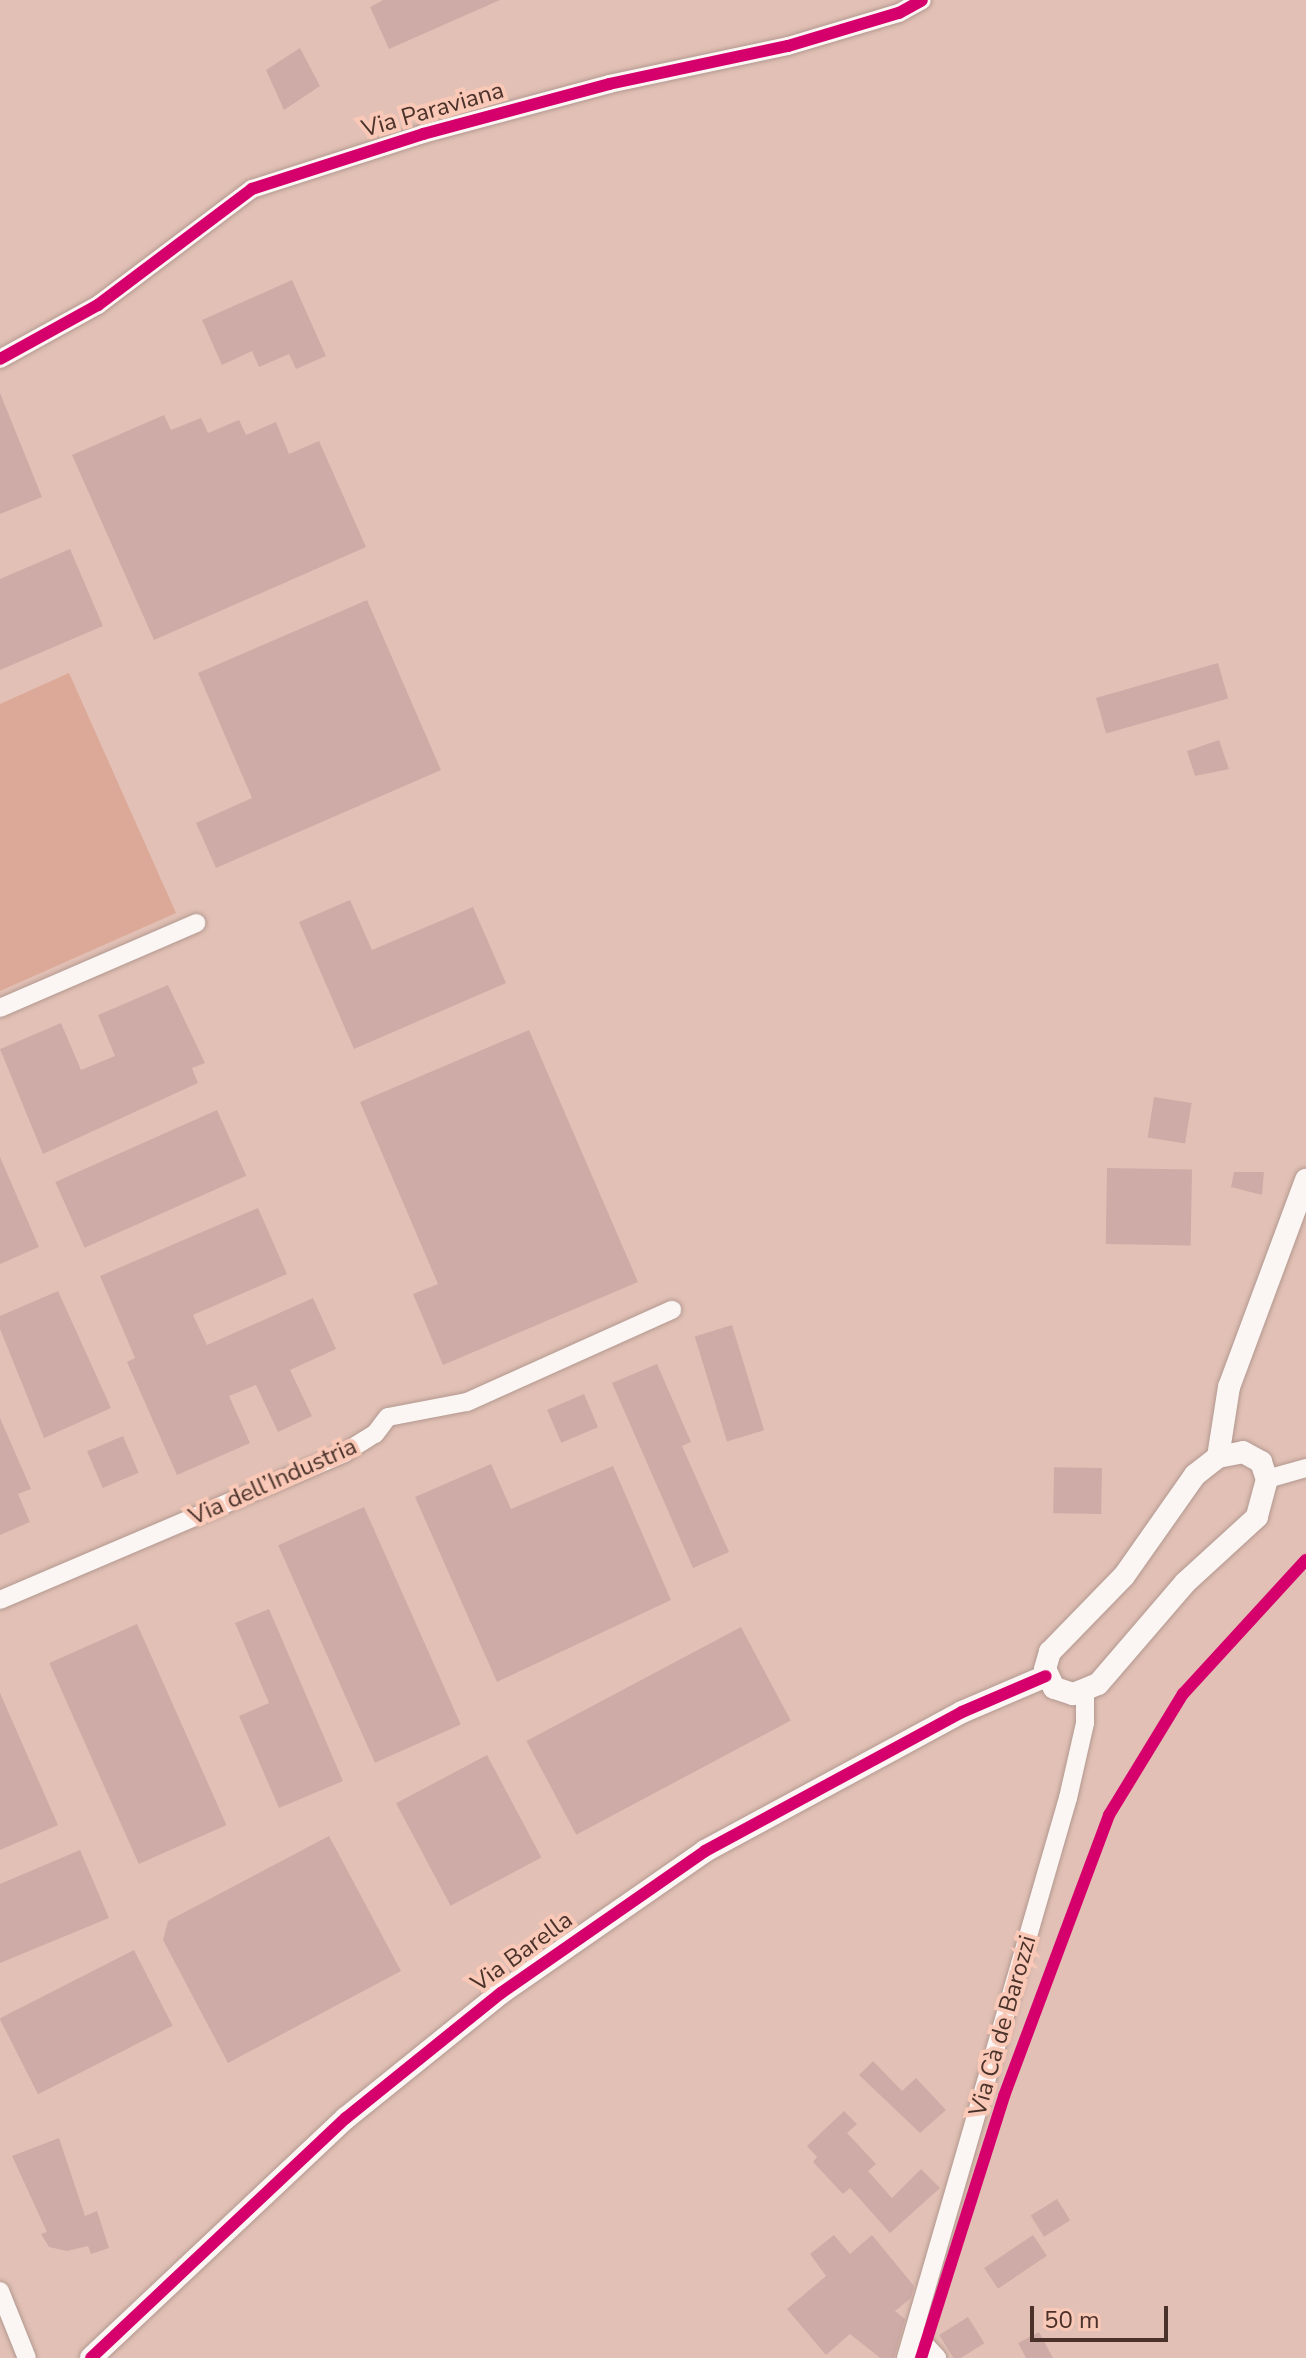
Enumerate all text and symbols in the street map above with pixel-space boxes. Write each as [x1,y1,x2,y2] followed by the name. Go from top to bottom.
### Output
[359,76,507,144] street label: Via Paraviana
[185,1432,361,1532] street label: Via dell’Industria
[466,1906,578,1998] street label: Via Barella
[963,1932,1043,2120] street label: Via Cà de Barozzi
[1034,2290,1172,2340] scale bar
[1044,2304,1100,2336] text: 50 m

